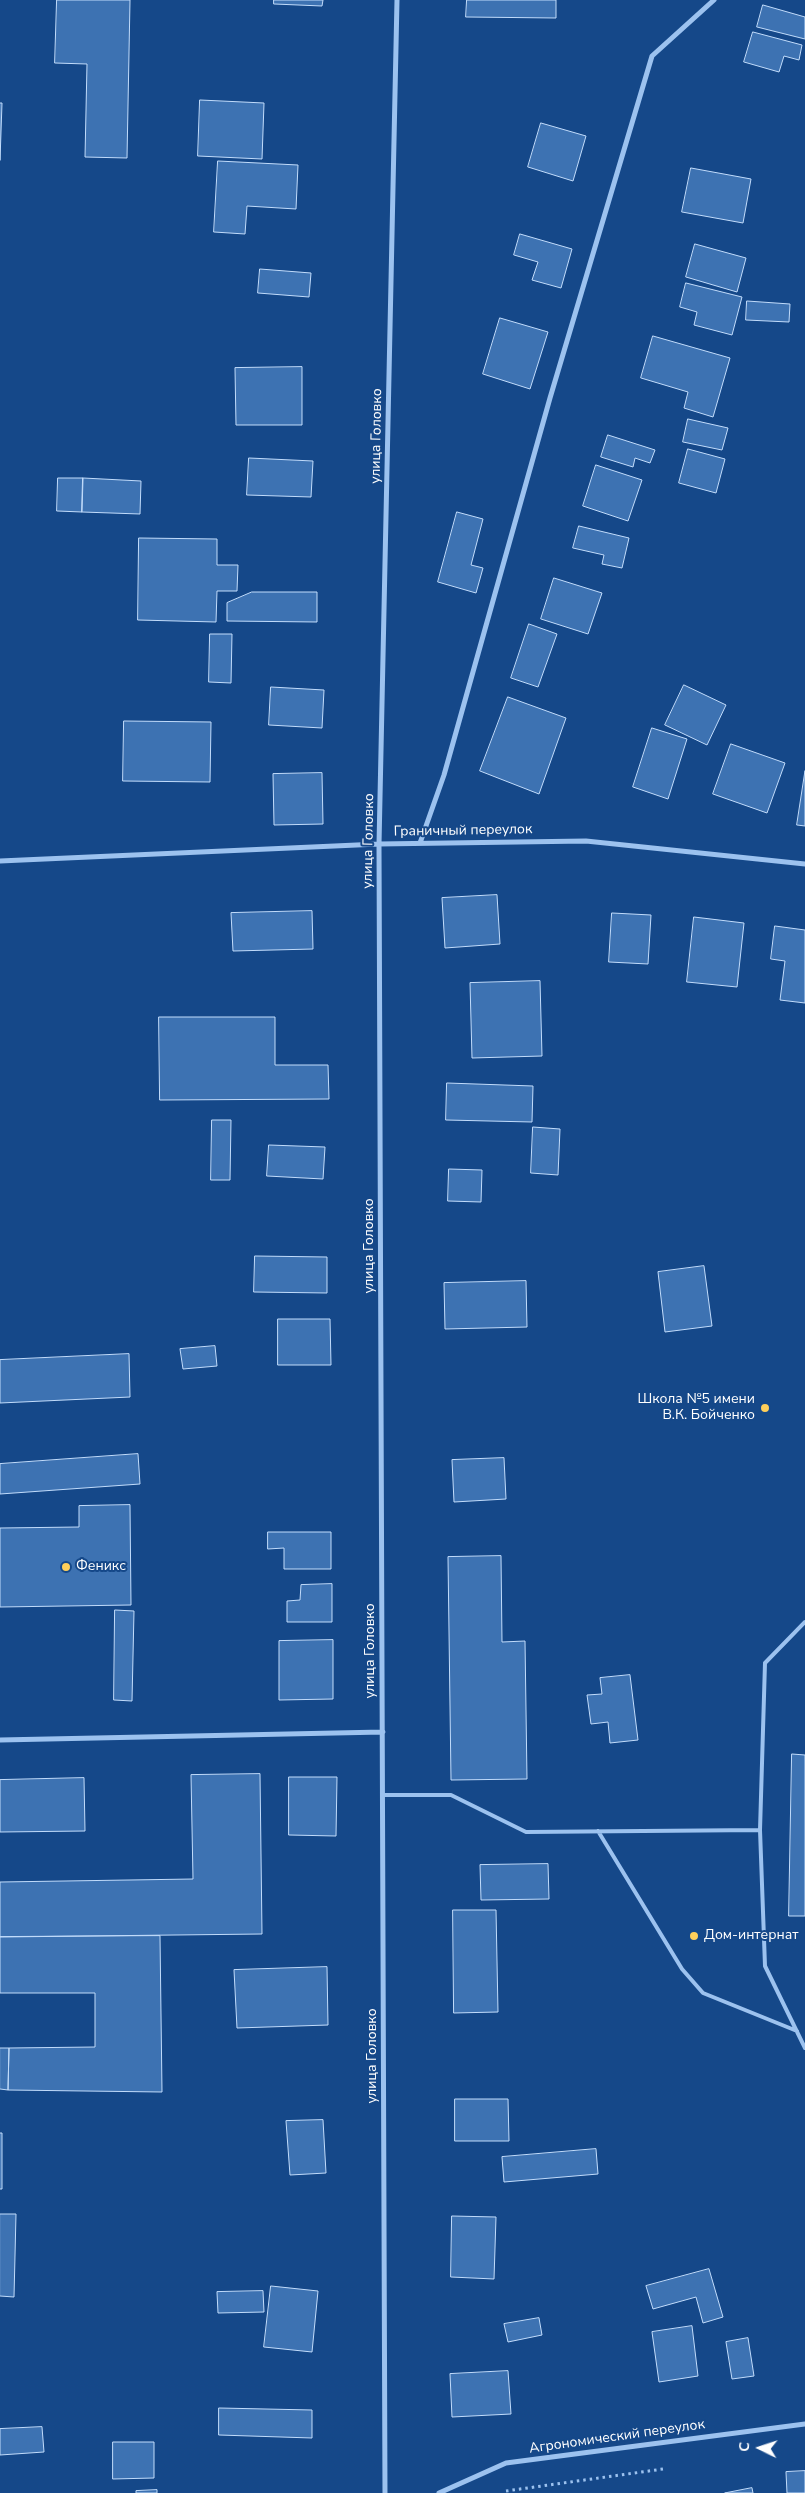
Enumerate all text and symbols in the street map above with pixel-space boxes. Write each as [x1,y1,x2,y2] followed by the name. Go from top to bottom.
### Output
[368,388,386,484] street label: улица Головко
[360,793,378,889] street label: улица Головко
[394,821,532,841] street label: Граничный переулок
[362,1198,378,1294] street label: улица Головко
[637,1392,755,1424] place label: Школа №5 имени В.К. Бойченко
[759,1402,771,1414] marker: Школа №5 имени В.К. Бойченко
[76,1559,126,1575] place label: Феникс
[60,1561,72,1573] marker: Феникс
[363,1603,379,1699] street label: улица Головко
[704,1928,798,1944] place label: Дом-интернат
[688,1930,700,1942] marker: Дом-интернат
[365,2008,381,2104] street label: улица Головко
[528,2416,706,2458] street label: Агрономический переулок
[735,2423,785,2473] north arrow
[735,2442,754,2452] text: С

